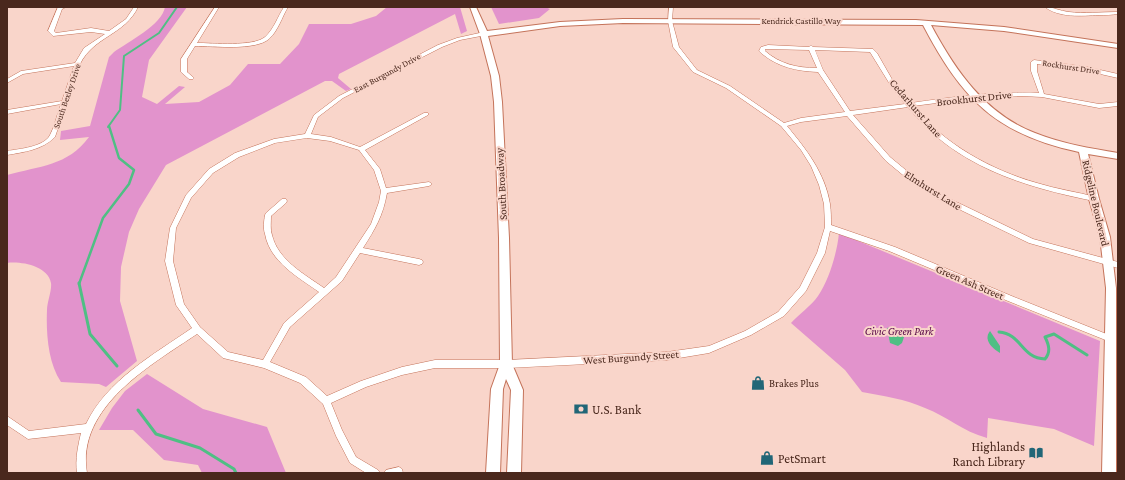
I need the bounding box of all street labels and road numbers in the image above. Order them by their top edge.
street label: Kendrick Castillo Way [761,16,841,26]
street label: East Burgundy Drive [352,51,422,95]
street label: Rockhurst Drive [1042,58,1100,76]
street label: South Bexley Drive [51,62,83,130]
street label: Cedarhurst Lane [888,77,945,140]
street label: Brookhurst Drive [936,88,1012,108]
street label: South Broadway [493,147,510,220]
street label: Ridgeline Boulevard [1079,159,1112,248]
street label: Elmhurst Lane [902,168,964,212]
street label: Green Ash Street [934,262,1006,302]
street label: West Burgundy Street [583,348,680,367]

